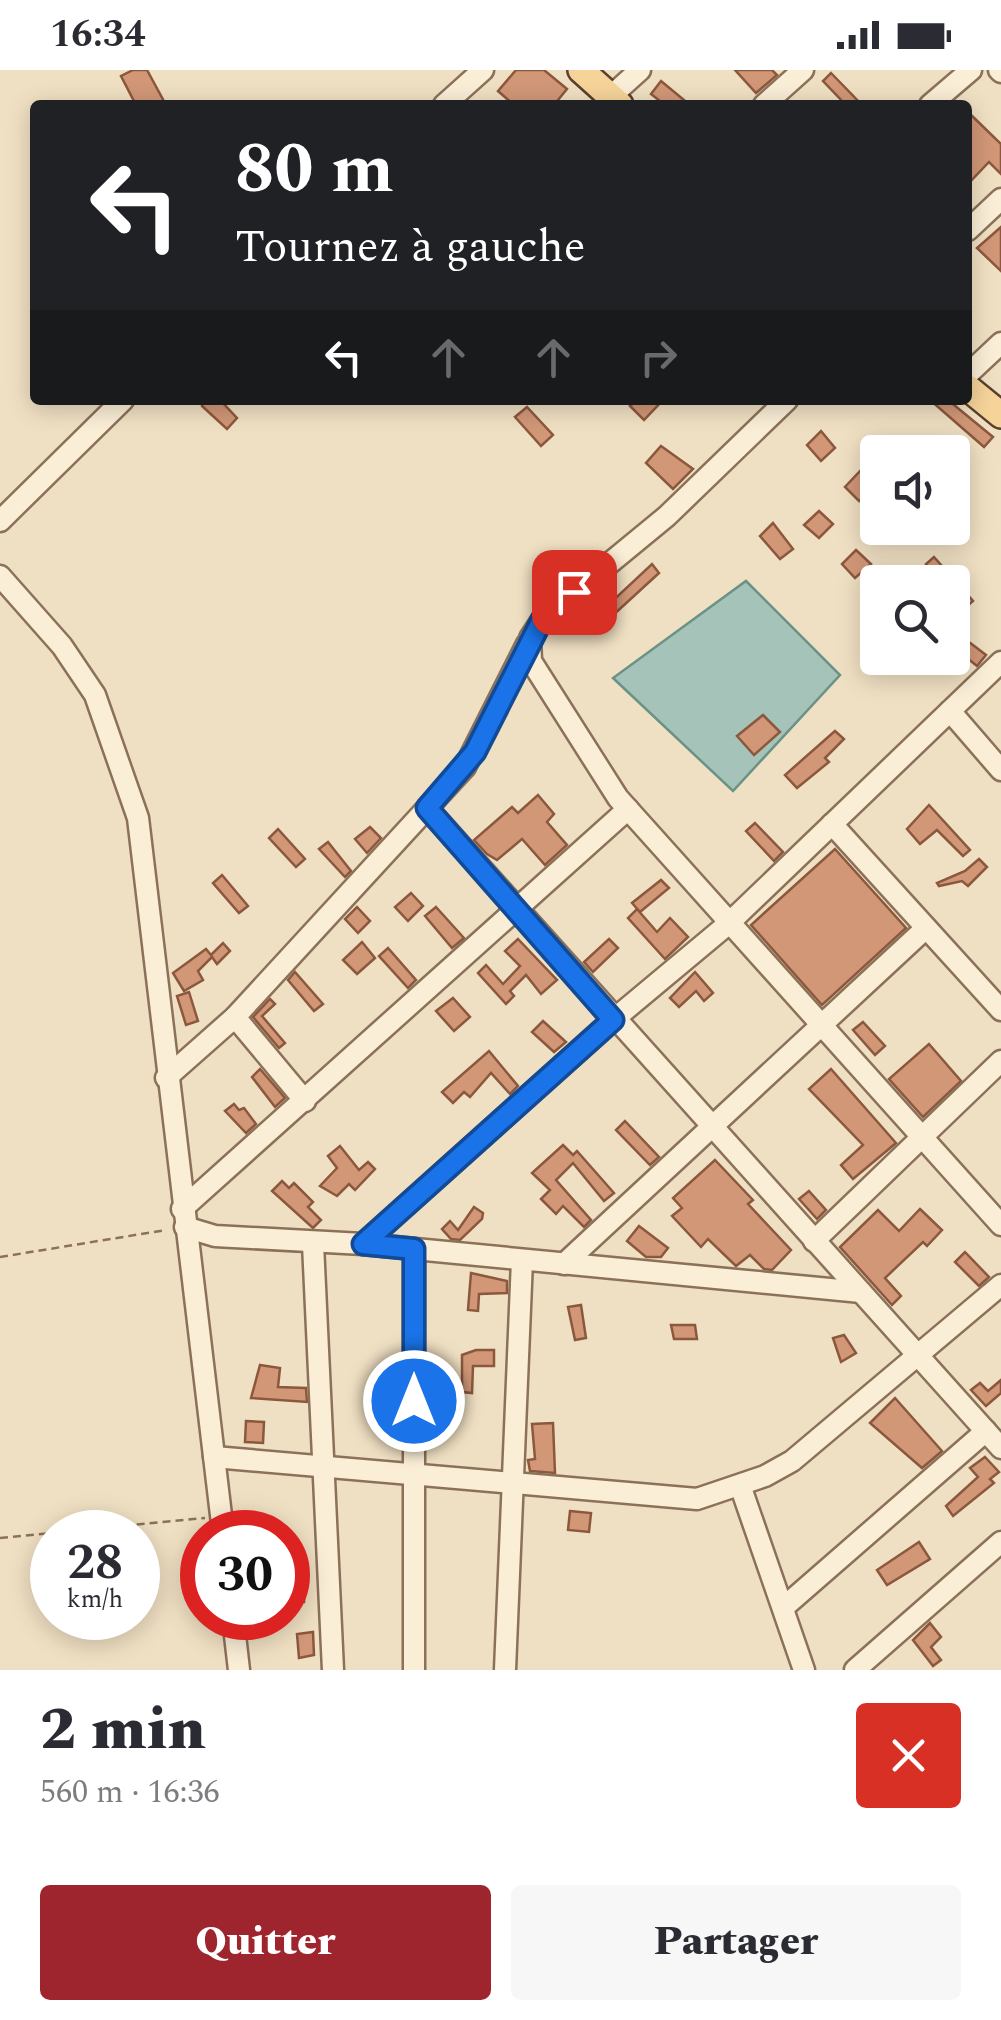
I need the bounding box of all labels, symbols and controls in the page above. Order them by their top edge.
text: 16:34 [50,6,145,64]
text: 80 m [235,117,394,223]
icon: left [70,140,200,270]
text: Tournez à gauche [235,213,586,282]
icon: left [316,330,371,385]
icon: ahead [421,330,476,385]
icon: ahead [526,330,581,385]
icon: right [631,330,686,385]
map controls [860,435,970,675]
button: sound [860,435,970,545]
pin [532,550,617,635]
icon: arrive [547,565,602,620]
button: search [860,565,970,675]
position arrow [362,1349,466,1453]
speed limit sign: 30 [180,1510,310,1640]
text: 28 [67,1525,123,1601]
text: km/h [67,1581,123,1619]
text: 2 min [40,1684,206,1776]
button: close [856,1703,961,1808]
text: 560 m · 16:36 [40,1768,220,1817]
button: Quitter [40,1885,491,2000]
button: Partager [511,1885,961,2000]

